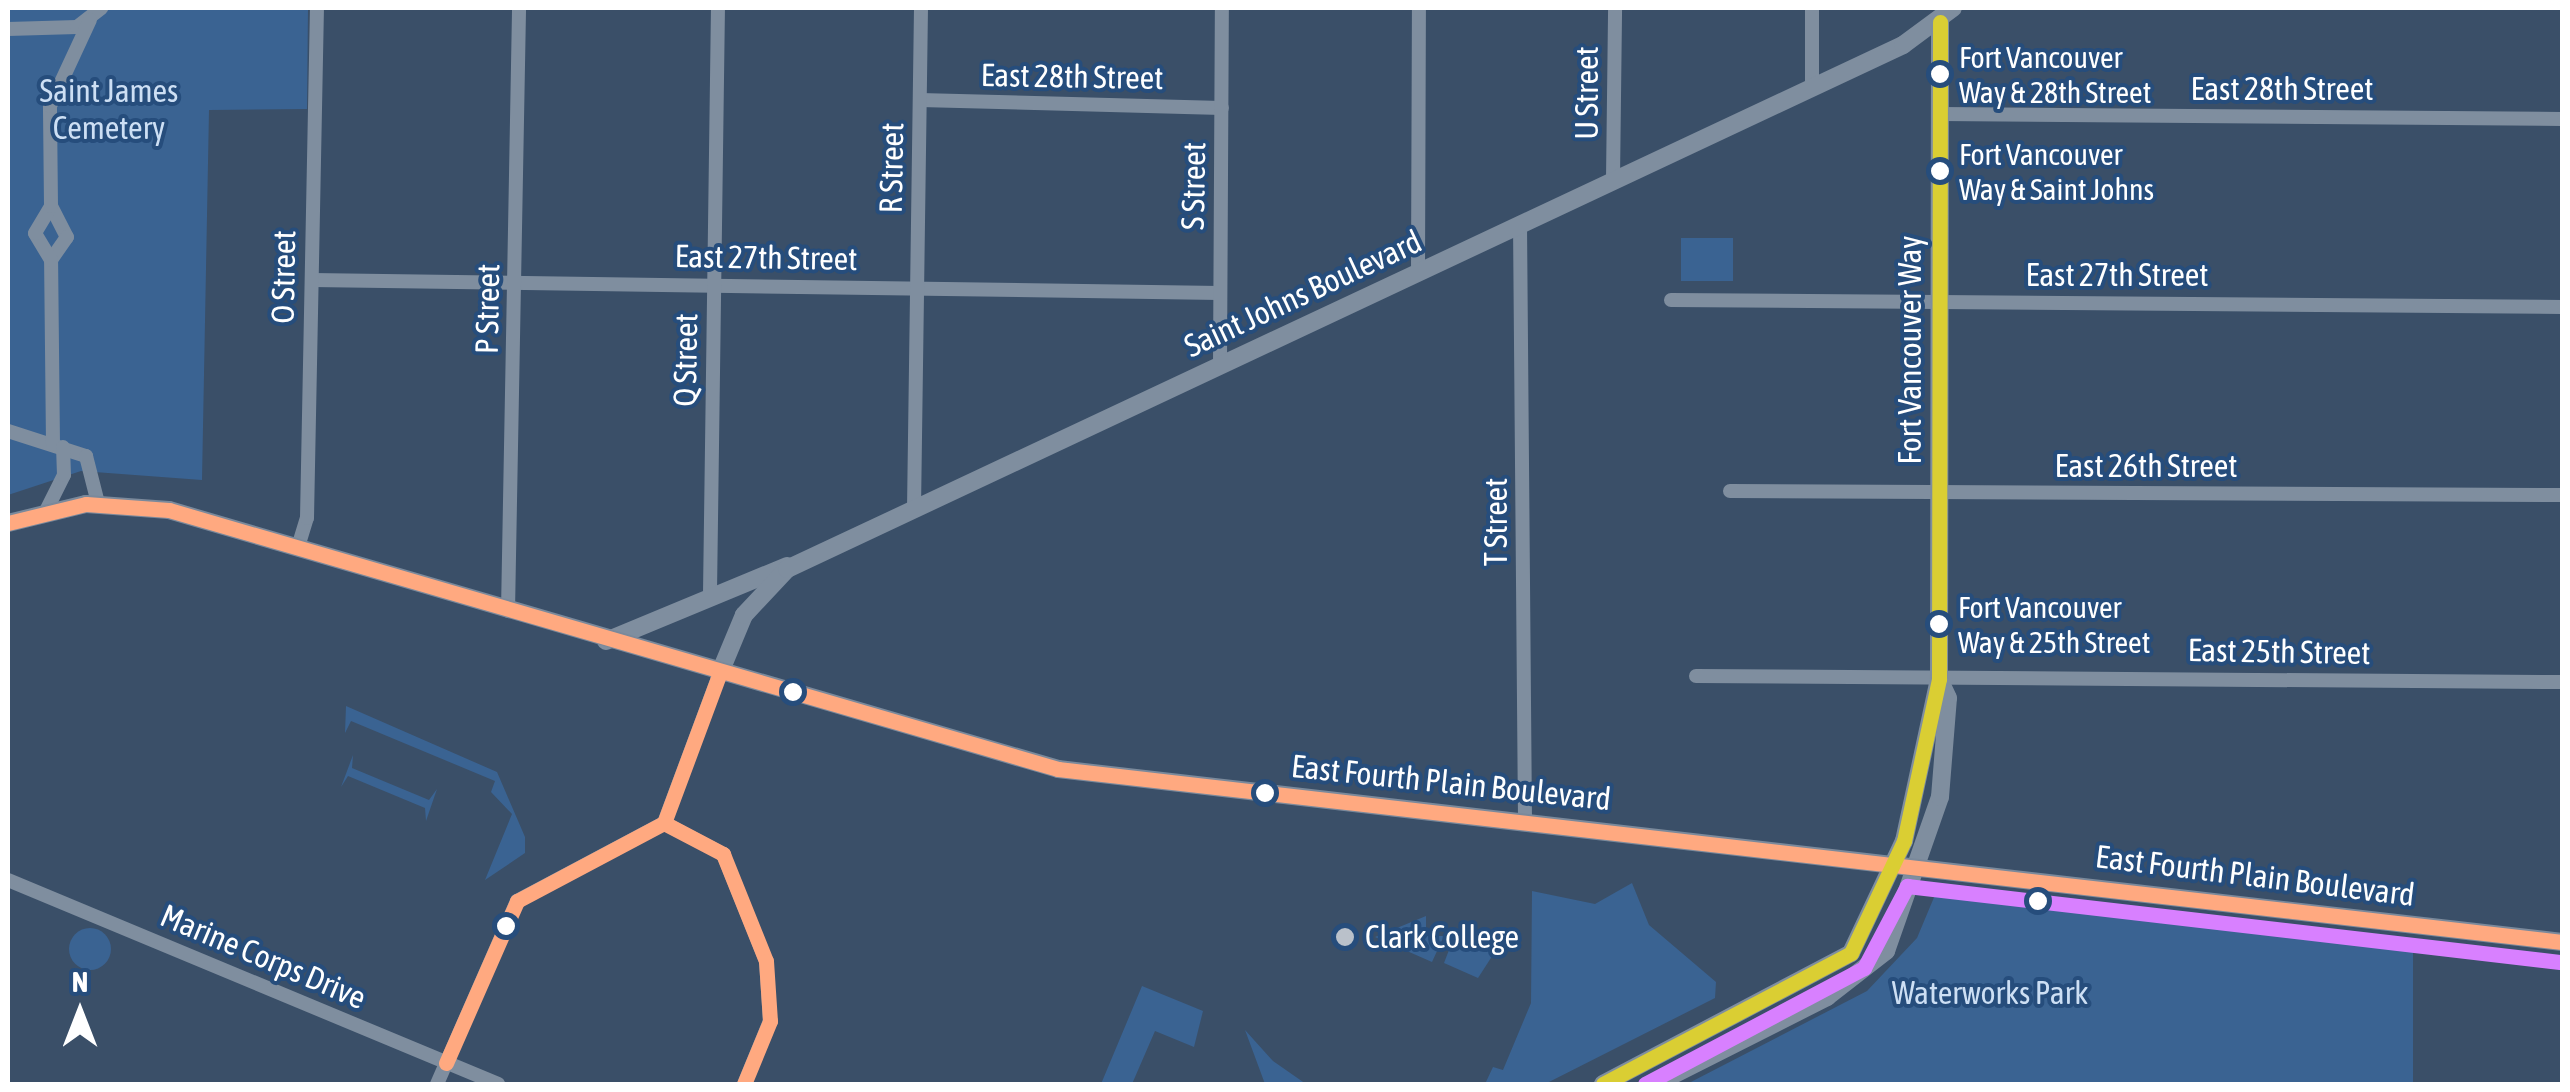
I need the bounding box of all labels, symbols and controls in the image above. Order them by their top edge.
place label: Fort Vancouver Way & 28th Street [1959,39,2151,110]
street label: U Street [1568,46,1606,140]
street label: East 28th Street [980,56,1164,98]
marker: Fort Vancouver Way & 28th Street [1930,64,1950,84]
street label: East 28th Street [2191,70,2373,108]
park label: Saint James Cemetery [40,73,178,148]
street label: R Street [872,122,912,214]
place label: Fort Vancouver Way & Saint Johns [1959,136,2154,206]
street label: S Street [1174,142,1214,230]
marker: Fort Vancouver Way & Saint Johns [1930,161,1950,181]
street label: Saint Johns Boulevard [1178,222,1428,366]
street label: O Street [264,230,304,324]
street label: Fort Vancouver Way [1891,236,1929,464]
street label: East 27th Street [674,237,858,279]
street label: East 27th Street [2026,256,2208,294]
street label: P Street [468,264,508,354]
street label: Q Street [666,313,706,407]
street label: East 26th Street [2055,447,2237,485]
street label: T Street [1477,478,1515,566]
place label: Fort Vancouver Way & 25th Street [1958,589,2150,660]
marker: Fort Vancouver Way & 25th Street [1929,614,1949,634]
street label: East 25th Street [2187,631,2371,673]
unlabelled marker [783,682,803,702]
street label: East Fourth Plain Boulevard [1289,747,1613,819]
unlabelled marker [1255,783,1275,803]
street label: East Fourth Plain Boulevard [2093,837,2417,915]
unlabelled marker [2028,891,2048,911]
street label: Marine Corps Drive [155,896,371,1018]
unlabelled marker [496,916,516,936]
place label: Clark College [1365,918,1519,956]
marker: Clark College [1334,926,1356,948]
north arrow [30,962,130,1062]
text: N [72,966,88,998]
park label: Waterworks Park [1892,974,2088,1012]

